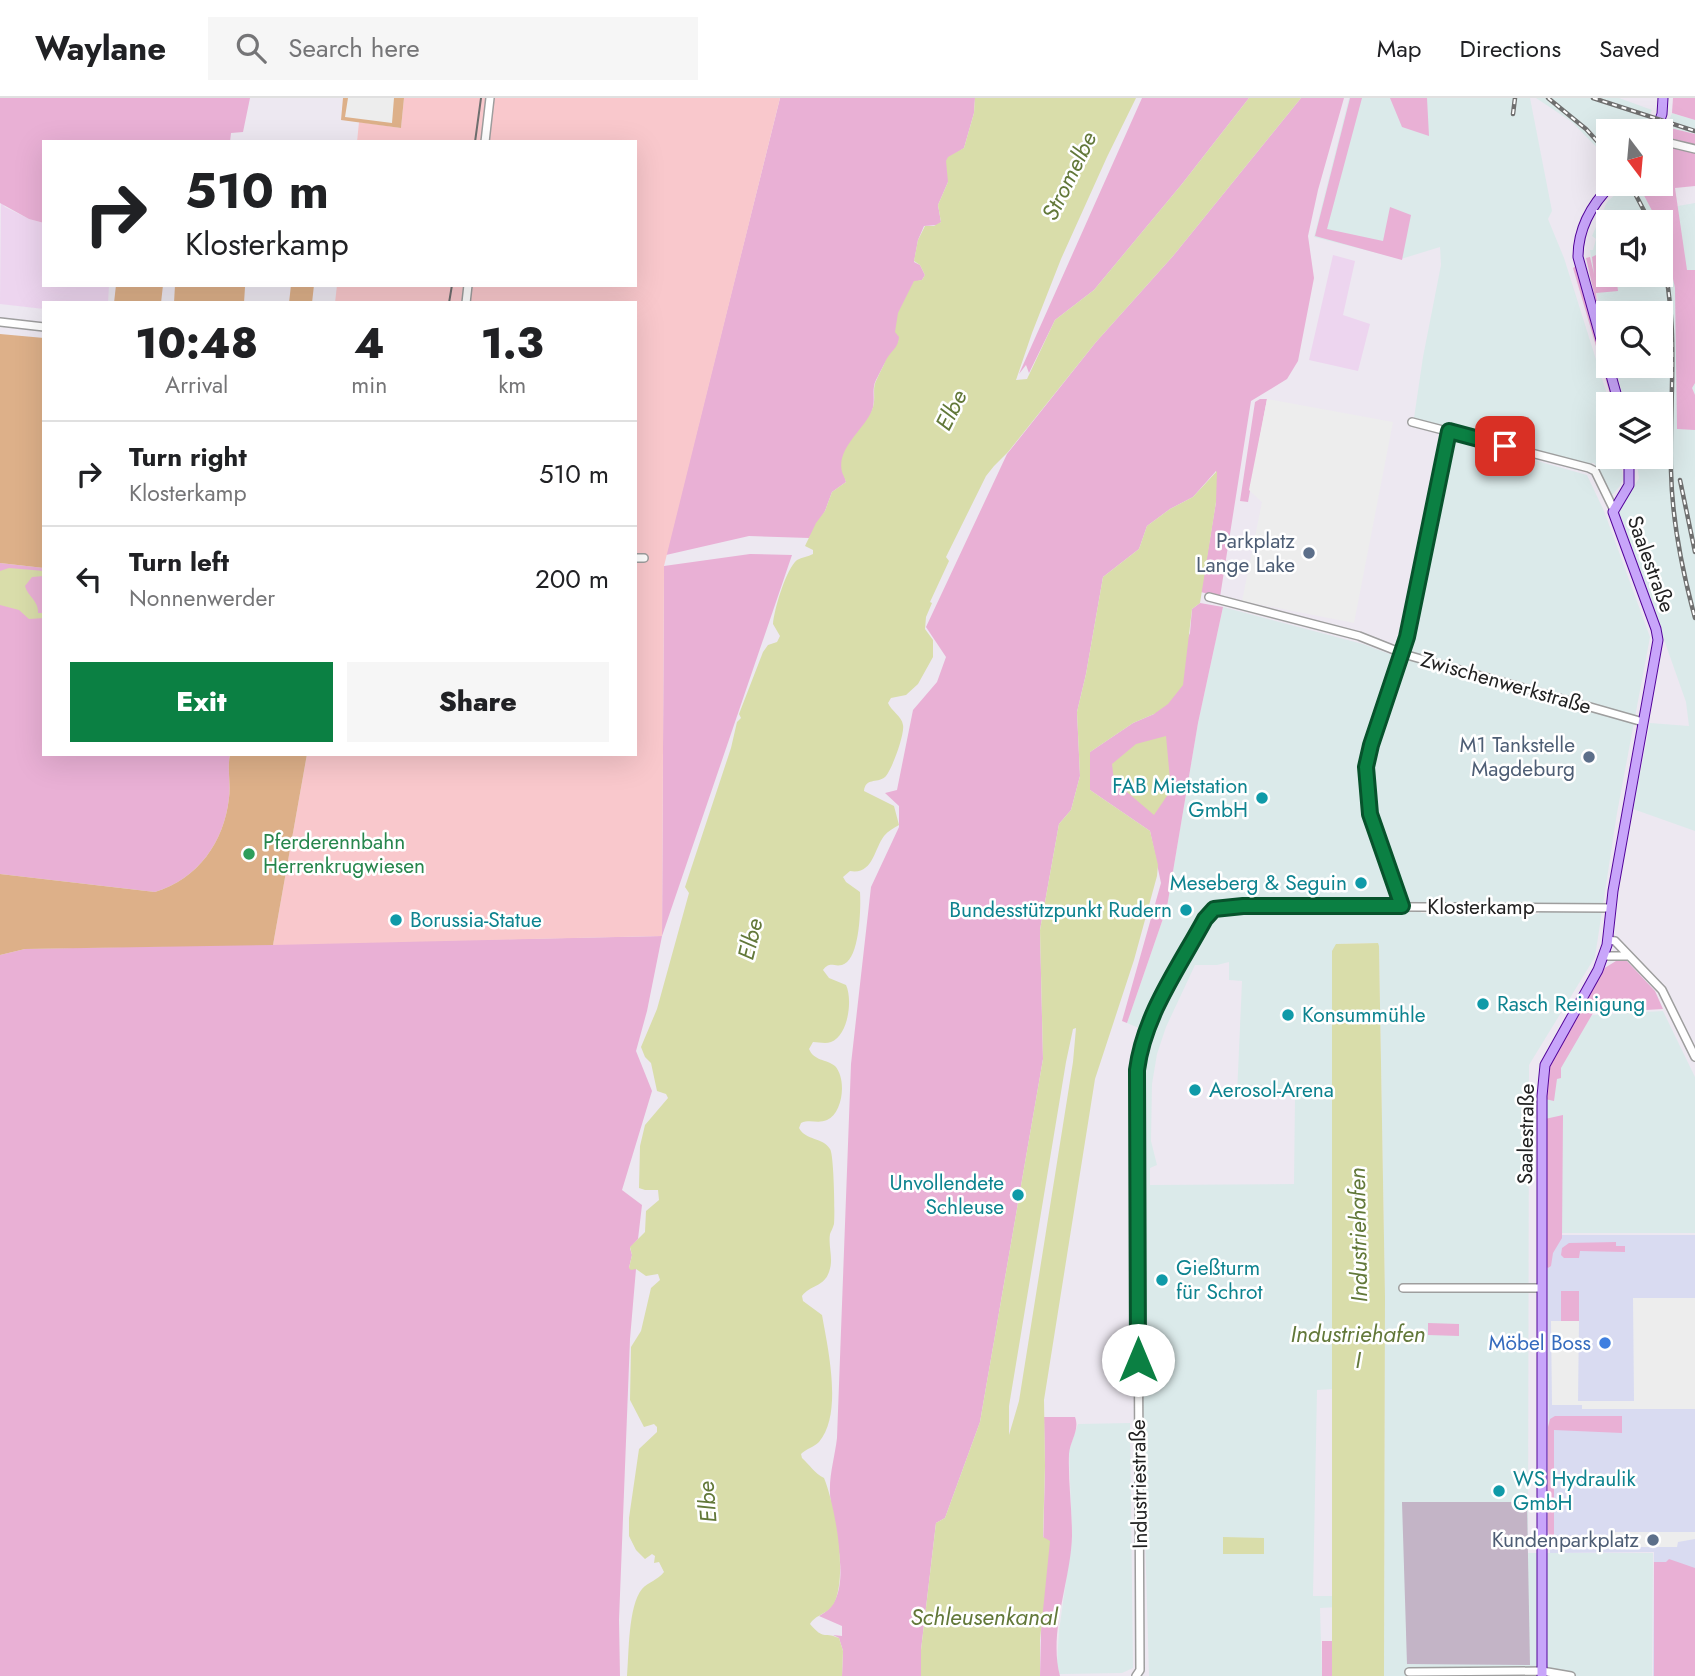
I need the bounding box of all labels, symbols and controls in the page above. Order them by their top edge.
search box [208,17,698,80]
text: Waylane [35,25,166,72]
icon: search [232,29,270,67]
text: Search here [288,29,420,67]
text: Map [1377,31,1422,66]
text: Directions [1460,31,1561,66]
text: Saved [1599,31,1660,66]
north arrow [1596,119,1673,196]
map controls [1596,119,1673,469]
water label: Stromelbe [1033,125,1105,226]
text: 510 m [185,156,329,226]
icon: right [70,168,161,259]
button: sound [1596,210,1673,287]
text: Klosterkamp [185,221,349,267]
button: search [1596,301,1673,378]
text: 10:48 [135,313,258,374]
text: 4 [354,313,385,374]
text: 1.3 [481,313,544,374]
text: Arrival [165,368,228,402]
text: min [351,368,387,402]
text: km [498,368,526,402]
water label: Elbe [926,383,976,436]
button: layers [1596,392,1673,469]
pin [1475,416,1535,476]
icon: arrive [1486,427,1524,465]
text: Turn right [129,438,247,476]
icon: right [70,455,108,493]
text: 510 m [539,455,609,493]
text: Klosterkamp [129,476,247,510]
street label: Saalestraße [1620,511,1682,617]
place label: Parkplatz Lange Lake [1196,526,1295,580]
text: Turn left [129,543,229,581]
marker: Parkplatz Lange Lake [1301,545,1317,561]
icon: left [70,560,108,598]
text: 200 m [535,560,609,598]
text: Nonnenwerder [129,581,275,615]
street label: Zwischenwerkstraße [1417,644,1595,722]
button: Exit [70,662,333,742]
button: Share [347,662,609,742]
place label: M1 Tankstelle Magdeburg [1459,730,1575,784]
marker: M1 Tankstelle Magdeburg [1581,749,1597,765]
place label: FAB Mietstation GmbH [1112,771,1248,825]
marker: FAB Mietstation GmbH [1254,790,1270,806]
place label: Pferderennbahn Herrenkrugwiesen [263,827,425,881]
marker: Pferderennbahn Herrenkrugwiesen [241,846,257,862]
place label: Meseberg & Seguin [1170,868,1347,898]
marker: Meseberg & Seguin [1353,875,1369,891]
street label: Klosterkamp [1427,892,1535,922]
place label: Bundesstützpunkt Rudern [949,895,1172,925]
marker: Bundesstützpunkt Rudern [1178,902,1194,918]
place label: Borussia-Statue [410,905,542,935]
marker: Borussia-Statue [388,912,404,928]
water label: Elbe [728,914,772,963]
place label: Rasch Reinigung [1497,989,1645,1019]
marker: Rasch Reinigung [1475,996,1491,1012]
place label: Konsummühle [1302,1000,1426,1030]
marker: Konsummühle [1280,1007,1296,1023]
place label: Aerosol-Arena [1209,1075,1334,1105]
marker: Aerosol-Arena [1187,1082,1203,1098]
street label: Saalestraße [1510,1083,1542,1185]
water label: Industriehafen [1340,1167,1376,1303]
place label: Unvollendete Schleuse [889,1168,1004,1222]
marker: Unvollendete Schleuse [1010,1187,1026,1203]
place label: Gießturm für Schrot [1176,1253,1263,1307]
marker: Gießturm für Schrot [1154,1272,1170,1288]
water label: Industriehafen I [1291,1317,1425,1377]
position arrow [1101,1323,1175,1397]
place label: Möbel Boss [1488,1328,1591,1358]
marker: Möbel Boss [1597,1335,1613,1351]
street label: Industriestraße [1123,1419,1155,1549]
place label: WS Hydraulik GmbH [1513,1464,1636,1518]
water label: Elbe [689,1480,725,1524]
marker: WS Hydraulik GmbH [1491,1483,1507,1499]
place label: Kundenparkplatz [1492,1525,1639,1555]
marker: Kundenparkplatz [1645,1532,1661,1548]
water label: Schleusenkanal [910,1600,1058,1634]

